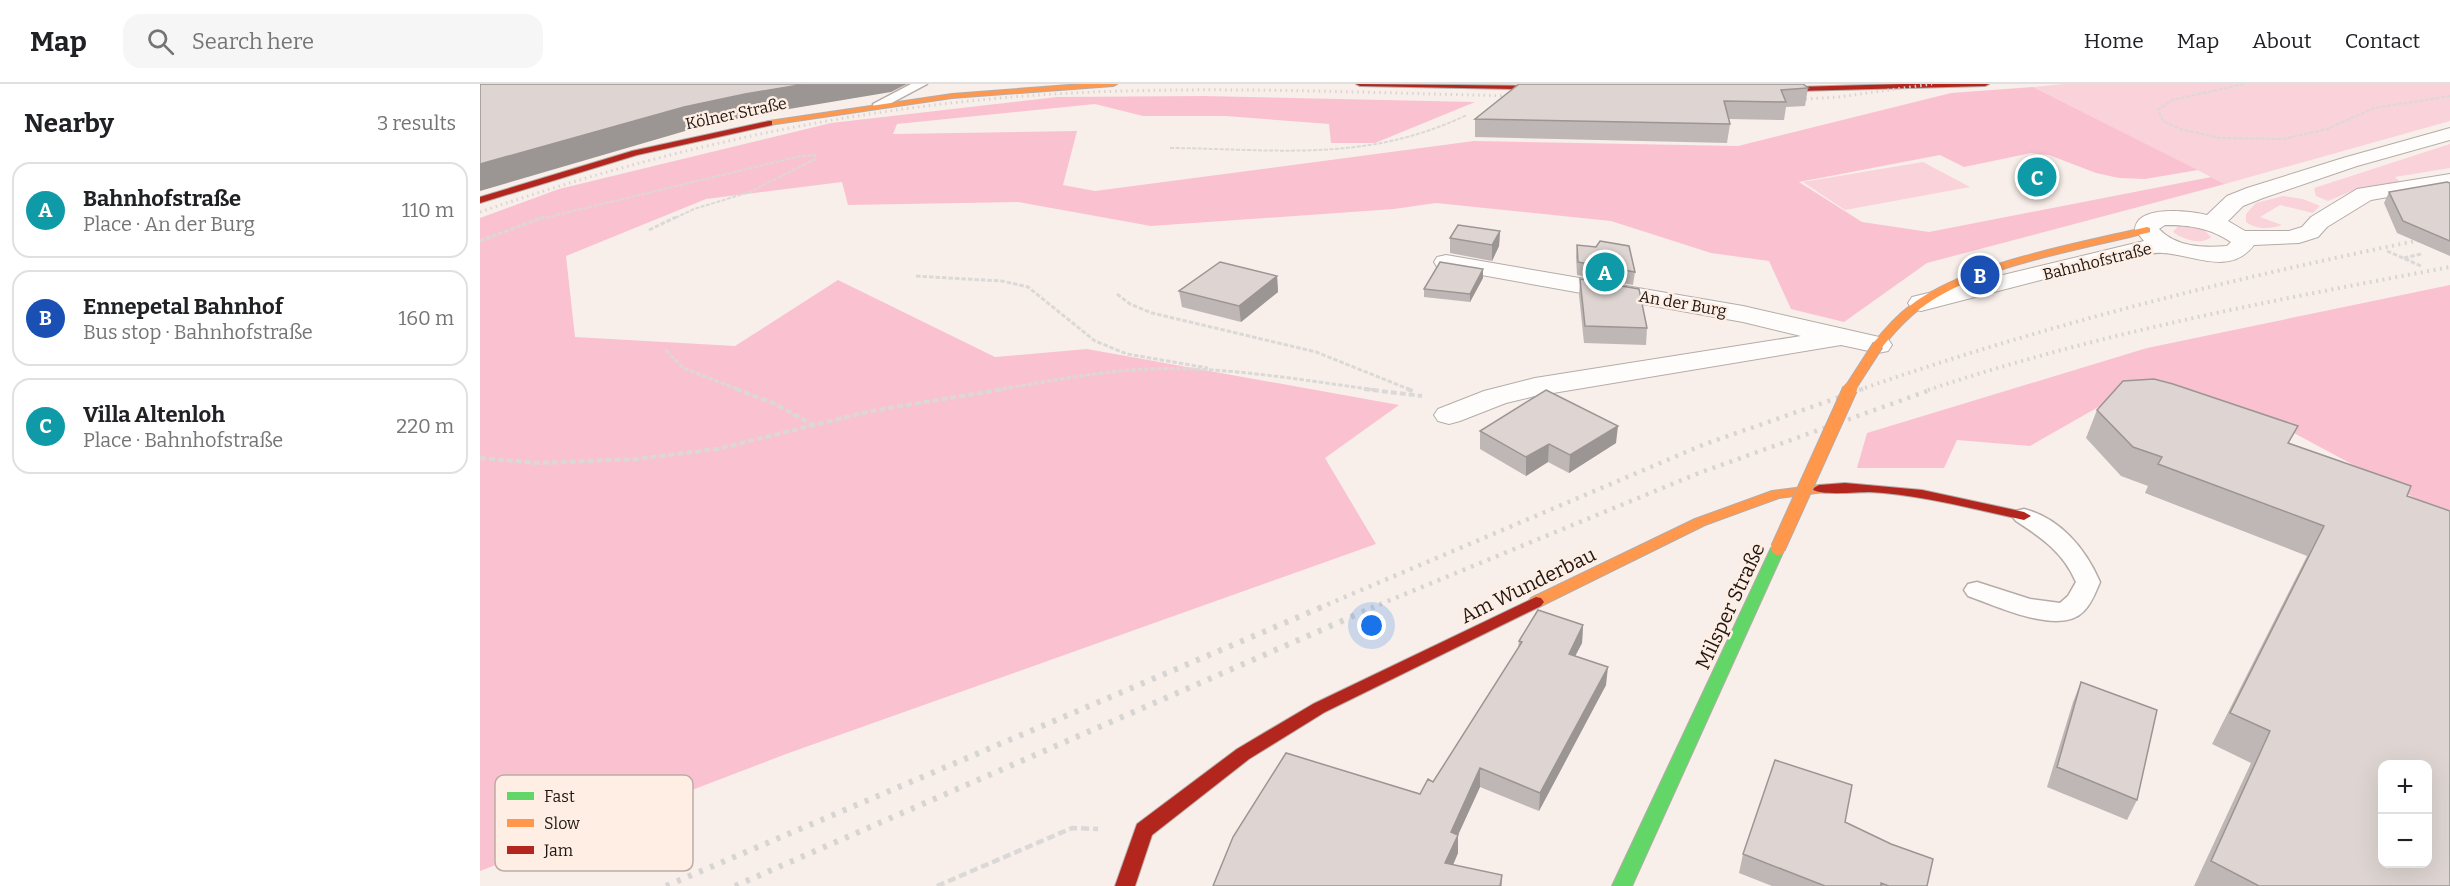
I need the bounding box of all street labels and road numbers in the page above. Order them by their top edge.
street label: Kölner Straße [684,93,789,134]
street label: Bahnhofstraße [2041,239,2153,284]
street label: An der Burg [1638,286,1728,321]
street label: Milsper Straße [1690,539,1770,673]
street label: Am Wunderbau [1456,542,1600,628]

